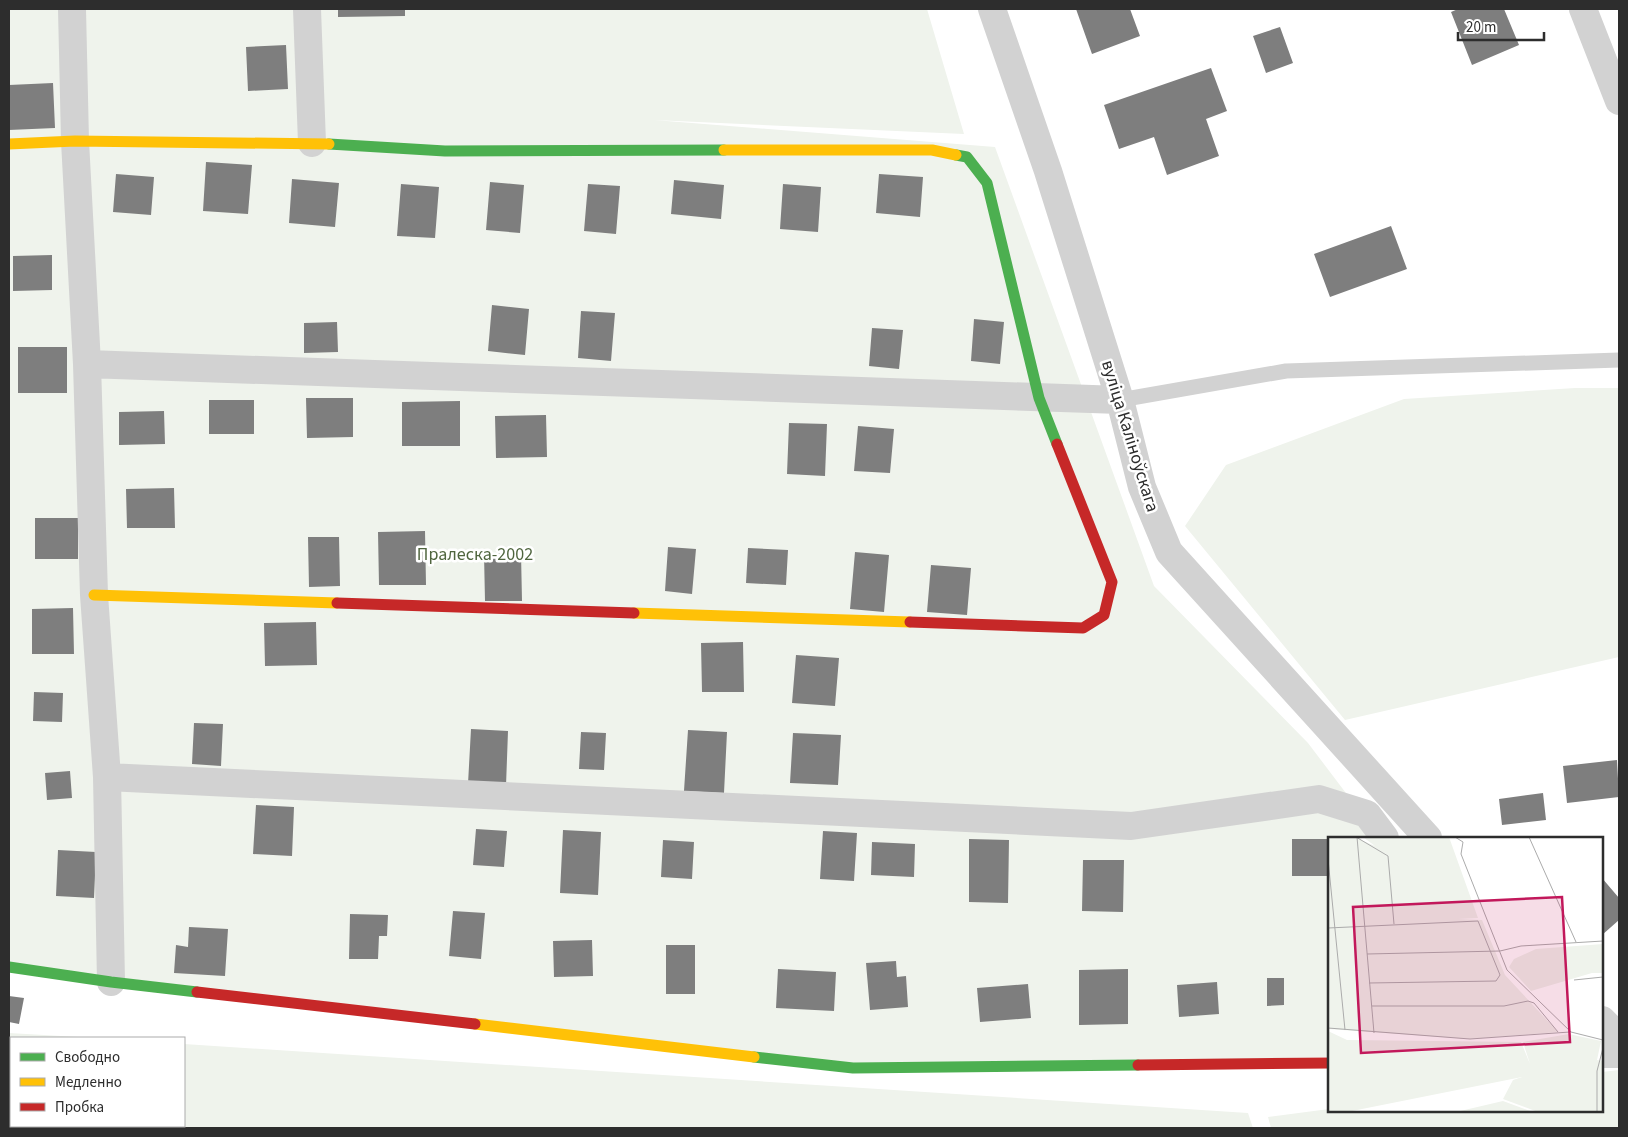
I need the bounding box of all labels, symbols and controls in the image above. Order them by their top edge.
scale bar [1458,10,1544,42]
text: 20 m [1466,17,1496,38]
street label: вуліца Каліноўскага [1095,357,1165,515]
park label: Пралеска-2002 [417,542,533,567]
inset map [1328,837,1603,1112]
legend [10,1037,185,1127]
text: Свободно [55,1047,120,1068]
text: Медленно [55,1072,122,1093]
text: Пробка [55,1097,104,1118]

